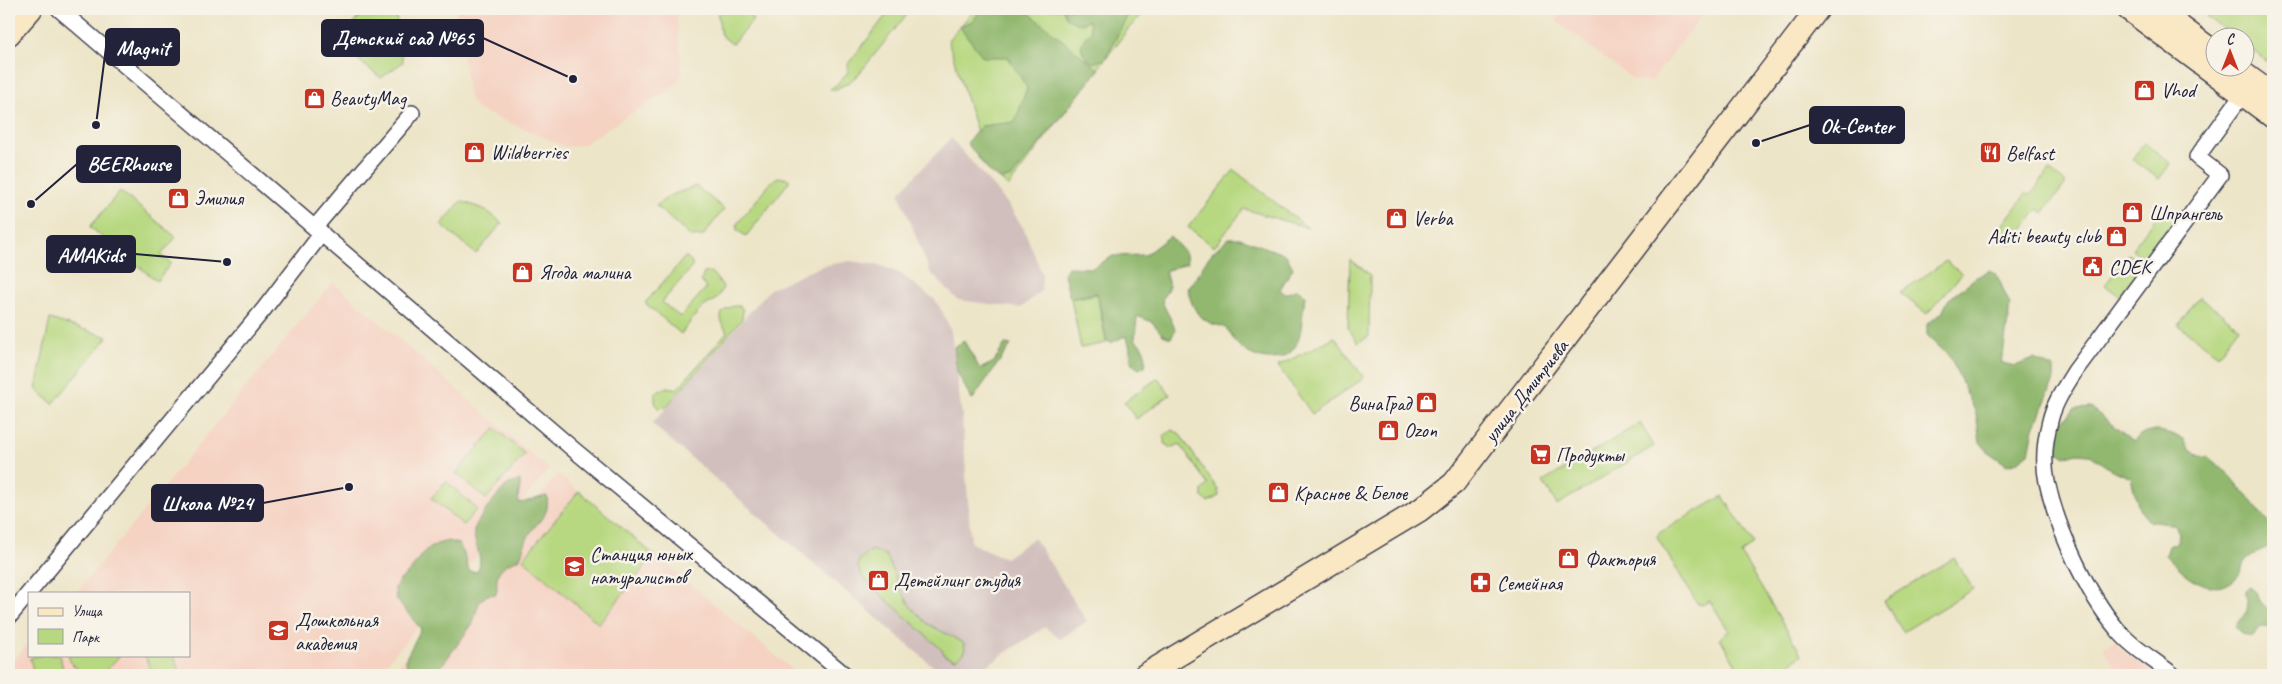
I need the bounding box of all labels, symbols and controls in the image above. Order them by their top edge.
callout: Детский сад №65 [322,20,483,56]
text: Детский сад №65 [332,25,475,51]
north arrow [2204,28,2254,78]
callout: Magnit [106,29,179,65]
text: С [2227,31,2236,48]
text: Magnit [116,35,173,61]
shop icon: Vhod [2133,78,2157,102]
place label: Vhod [2161,78,2198,103]
shop icon: BeautyMag [302,86,326,110]
place label: BeautyMag [330,86,408,111]
callout: Ok-Center [1810,107,1904,143]
text: Ok-Center [1820,113,1896,139]
shop icon: Wildberries [463,140,487,164]
place label: Wildberries [491,140,570,165]
restaurant icon: Belfast [1978,141,2002,165]
place label: Belfast [2006,141,2056,166]
callout: BEERhouse [77,146,180,182]
text: BEERhouse [87,151,173,177]
shop icon: Эмилия [166,186,190,210]
place label: Эмилия [194,186,245,211]
shop icon: Шпрангель [2121,201,2145,225]
place label: Шпрангель [2149,201,2224,226]
shop icon: Verba [1385,206,1409,230]
place label: Verba [1413,206,1455,231]
place label: Aditi beauty club [1988,224,2102,249]
shop icon: Aditi beauty club [2105,224,2129,248]
callout: AMAKids [47,236,135,272]
text: AMAKids [57,242,127,268]
public building icon: CDEK [2081,255,2105,279]
place label: CDEK [2109,255,2154,280]
shop icon: Ягода малина [511,260,535,284]
place label: Ягода малина [539,260,633,285]
street label: улица Дмитриева [1478,334,1575,448]
place label: ВинаГрад [1348,391,1413,416]
shop icon: ВинаГрад [1415,391,1439,415]
shop icon: Ozon [1376,418,1400,442]
place label: Ozon [1404,418,1438,443]
supermarket icon: Продукты [1528,443,1552,467]
place label: Продукты [1556,443,1625,468]
shop icon: Красное & Белое [1266,481,1290,505]
place label: Красное & Белое [1294,481,1409,506]
callout: Школа №24 [152,485,263,521]
text: Школа №24 [161,490,255,516]
place label: Станция юных натуралистов [590,542,694,590]
shop icon: Фактория [1557,547,1581,571]
place label: Фактория [1585,547,1656,572]
school or university icon: Станция юных натуралистов [562,554,586,578]
shop icon: Детейлинг студия [866,568,890,592]
place label: Детейлинг студия [894,568,1021,593]
pharmacy icon: Семейная [1469,571,1493,595]
place label: Семейная [1497,571,1563,596]
legend [28,592,190,656]
text: Улица [72,602,103,621]
place label: Дошкольная академия [295,608,379,656]
school or university icon: Дошкольная академия [267,619,291,643]
text: Парк [72,628,100,647]

